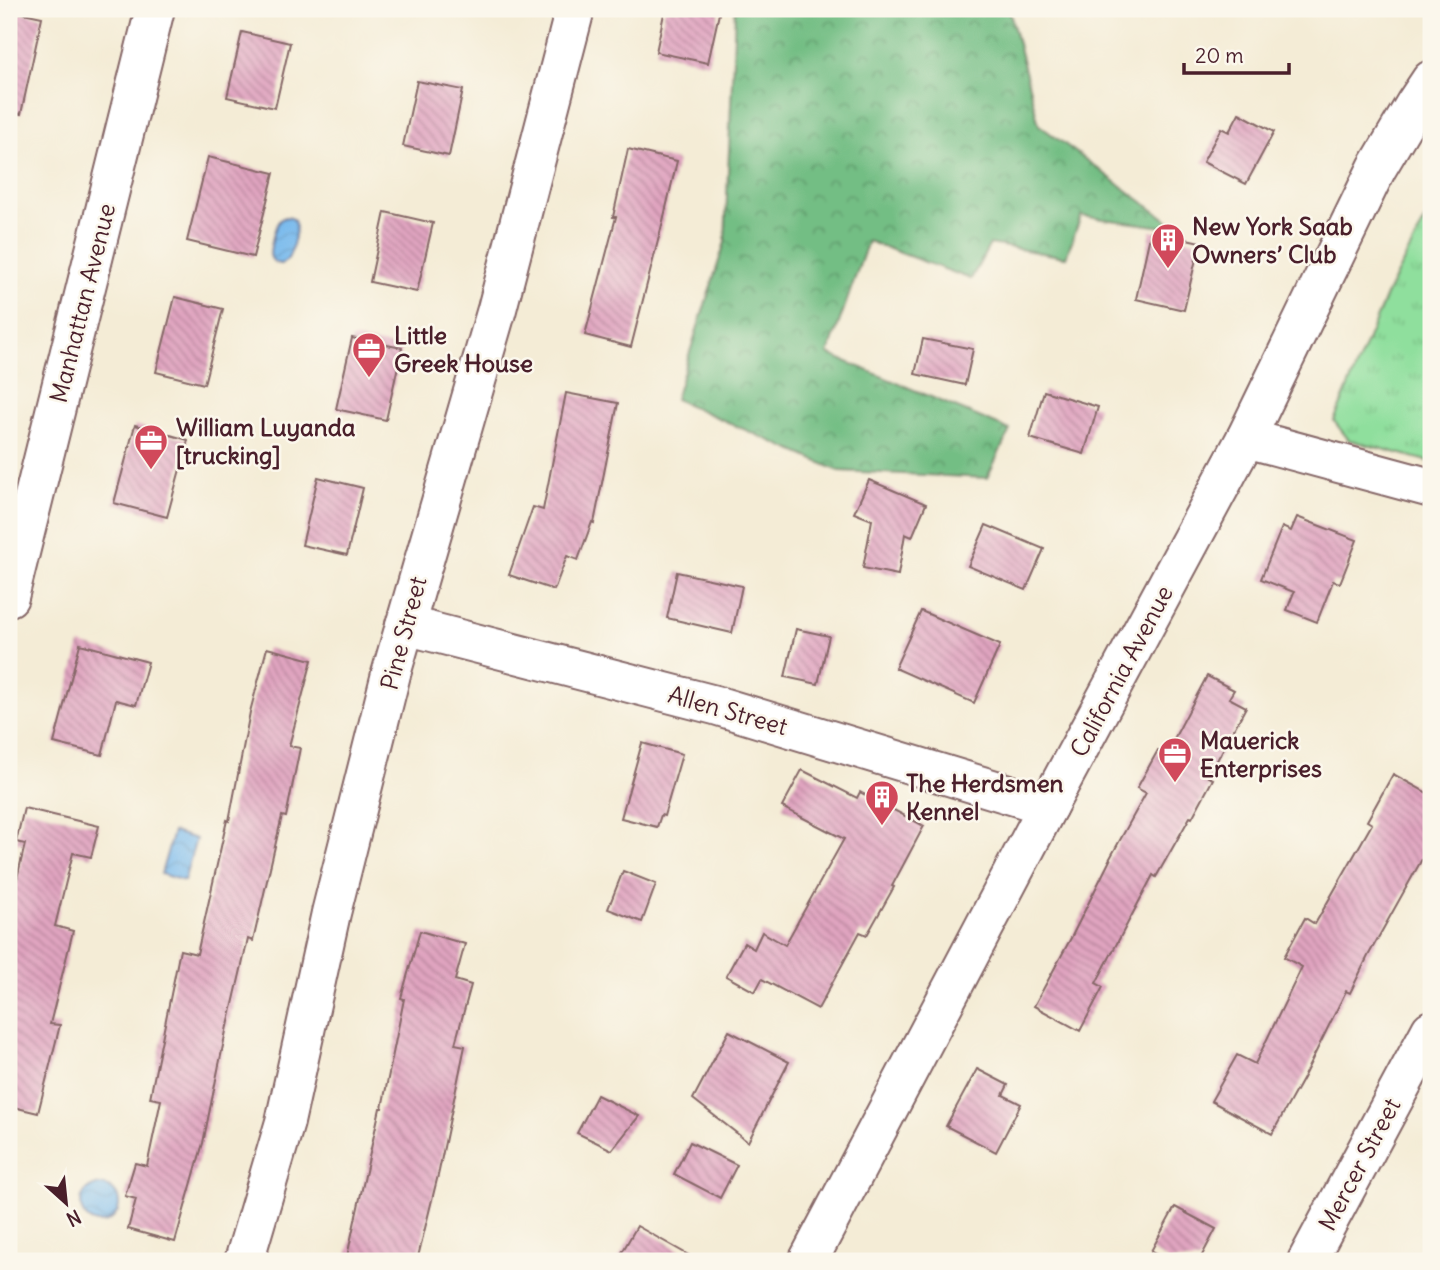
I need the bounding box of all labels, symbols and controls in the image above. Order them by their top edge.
scale bar [1184,32,1290,76]
text: 20 m [1195,42,1244,69]
street label: Manhattan Avenue [43,200,121,406]
place label: New York Saab Owners’ Club [1192,211,1353,269]
building icon: New York Saab Owners’ Club [1149,221,1187,270]
place label: Little Greek House [394,320,533,378]
office icon: Little Greek House [350,330,388,379]
place label: William Luyanda [trucking] [176,412,356,470]
office icon: William Luyanda [trucking] [132,422,170,471]
street label: Pine Street [373,573,433,693]
street label: California Avenue [1063,580,1179,762]
street label: Allen Street [665,679,791,741]
place label: Mauerick Enterprises [1200,725,1322,783]
office icon: Mauerick Enterprises [1156,735,1194,784]
place label: The Herdsmen Kennel [906,768,1064,826]
building icon: The Herdsmen Kennel [863,778,901,827]
street label: Mercer Street [1311,1092,1407,1236]
north arrow [32,1168,102,1238]
text: N [62,1204,85,1232]

